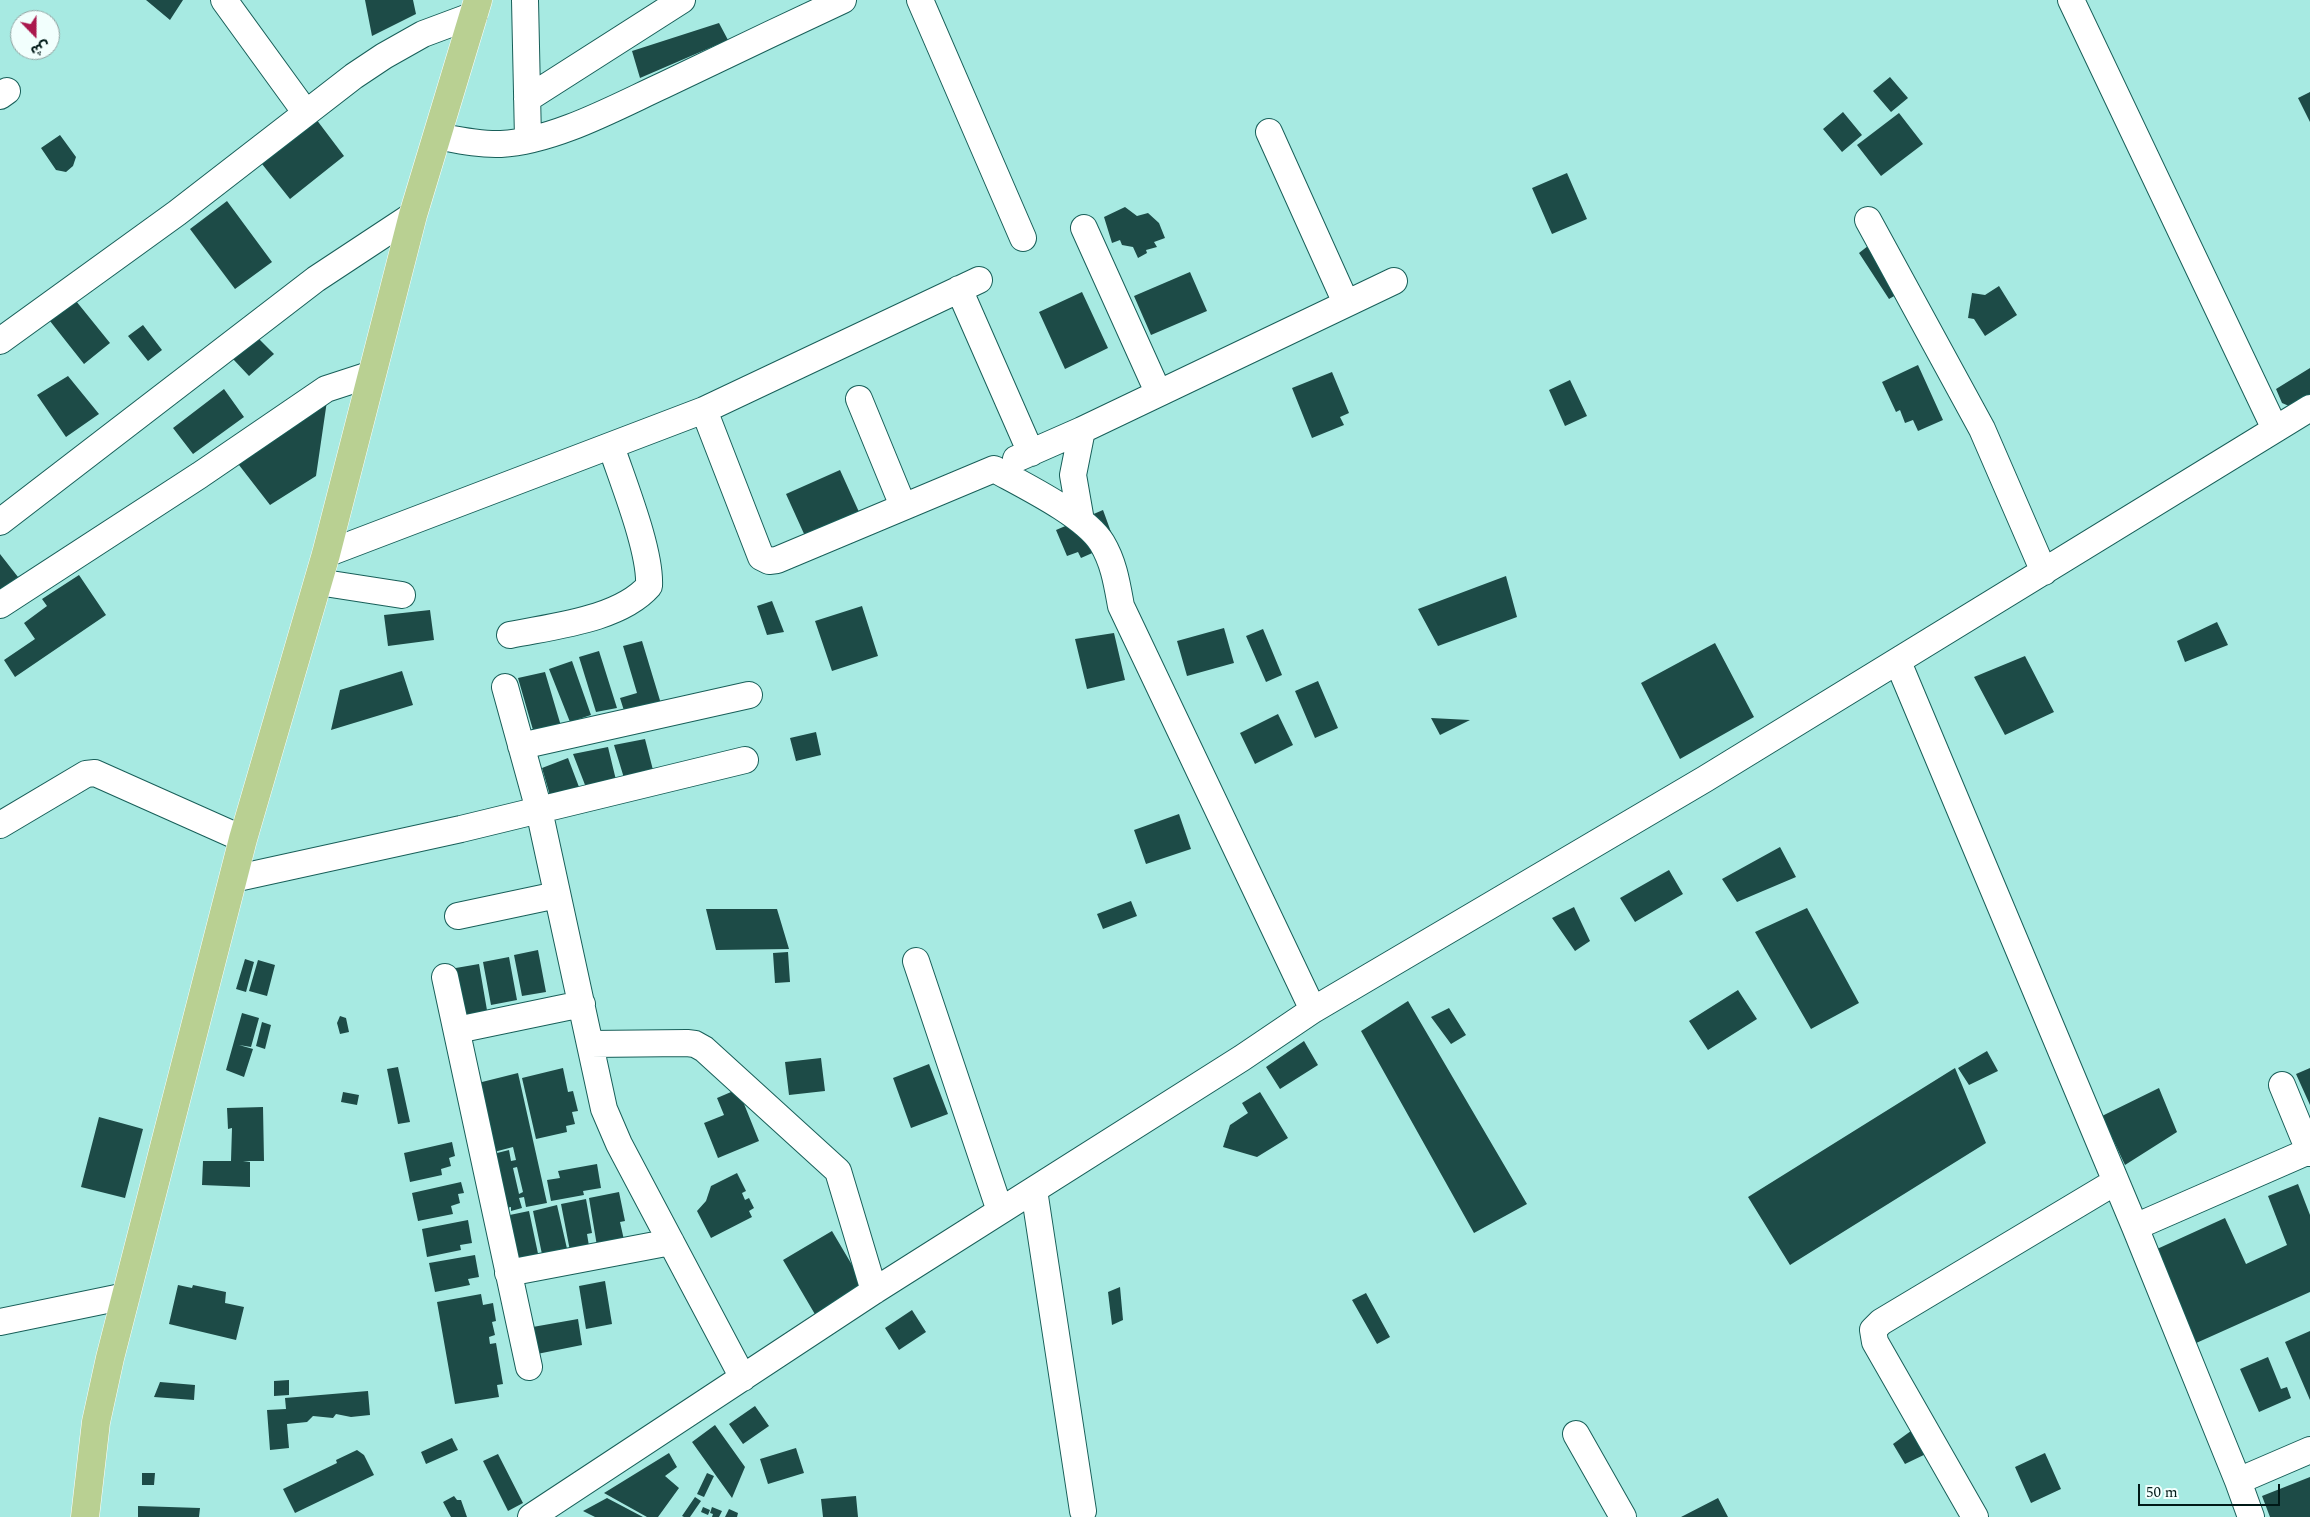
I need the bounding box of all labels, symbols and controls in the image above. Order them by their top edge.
north arrow [10,10,60,60]
text: ش [28,35,53,62]
scale bar [2140,1474,2282,1506]
text: 50 m [2146,1481,2178,1504]

